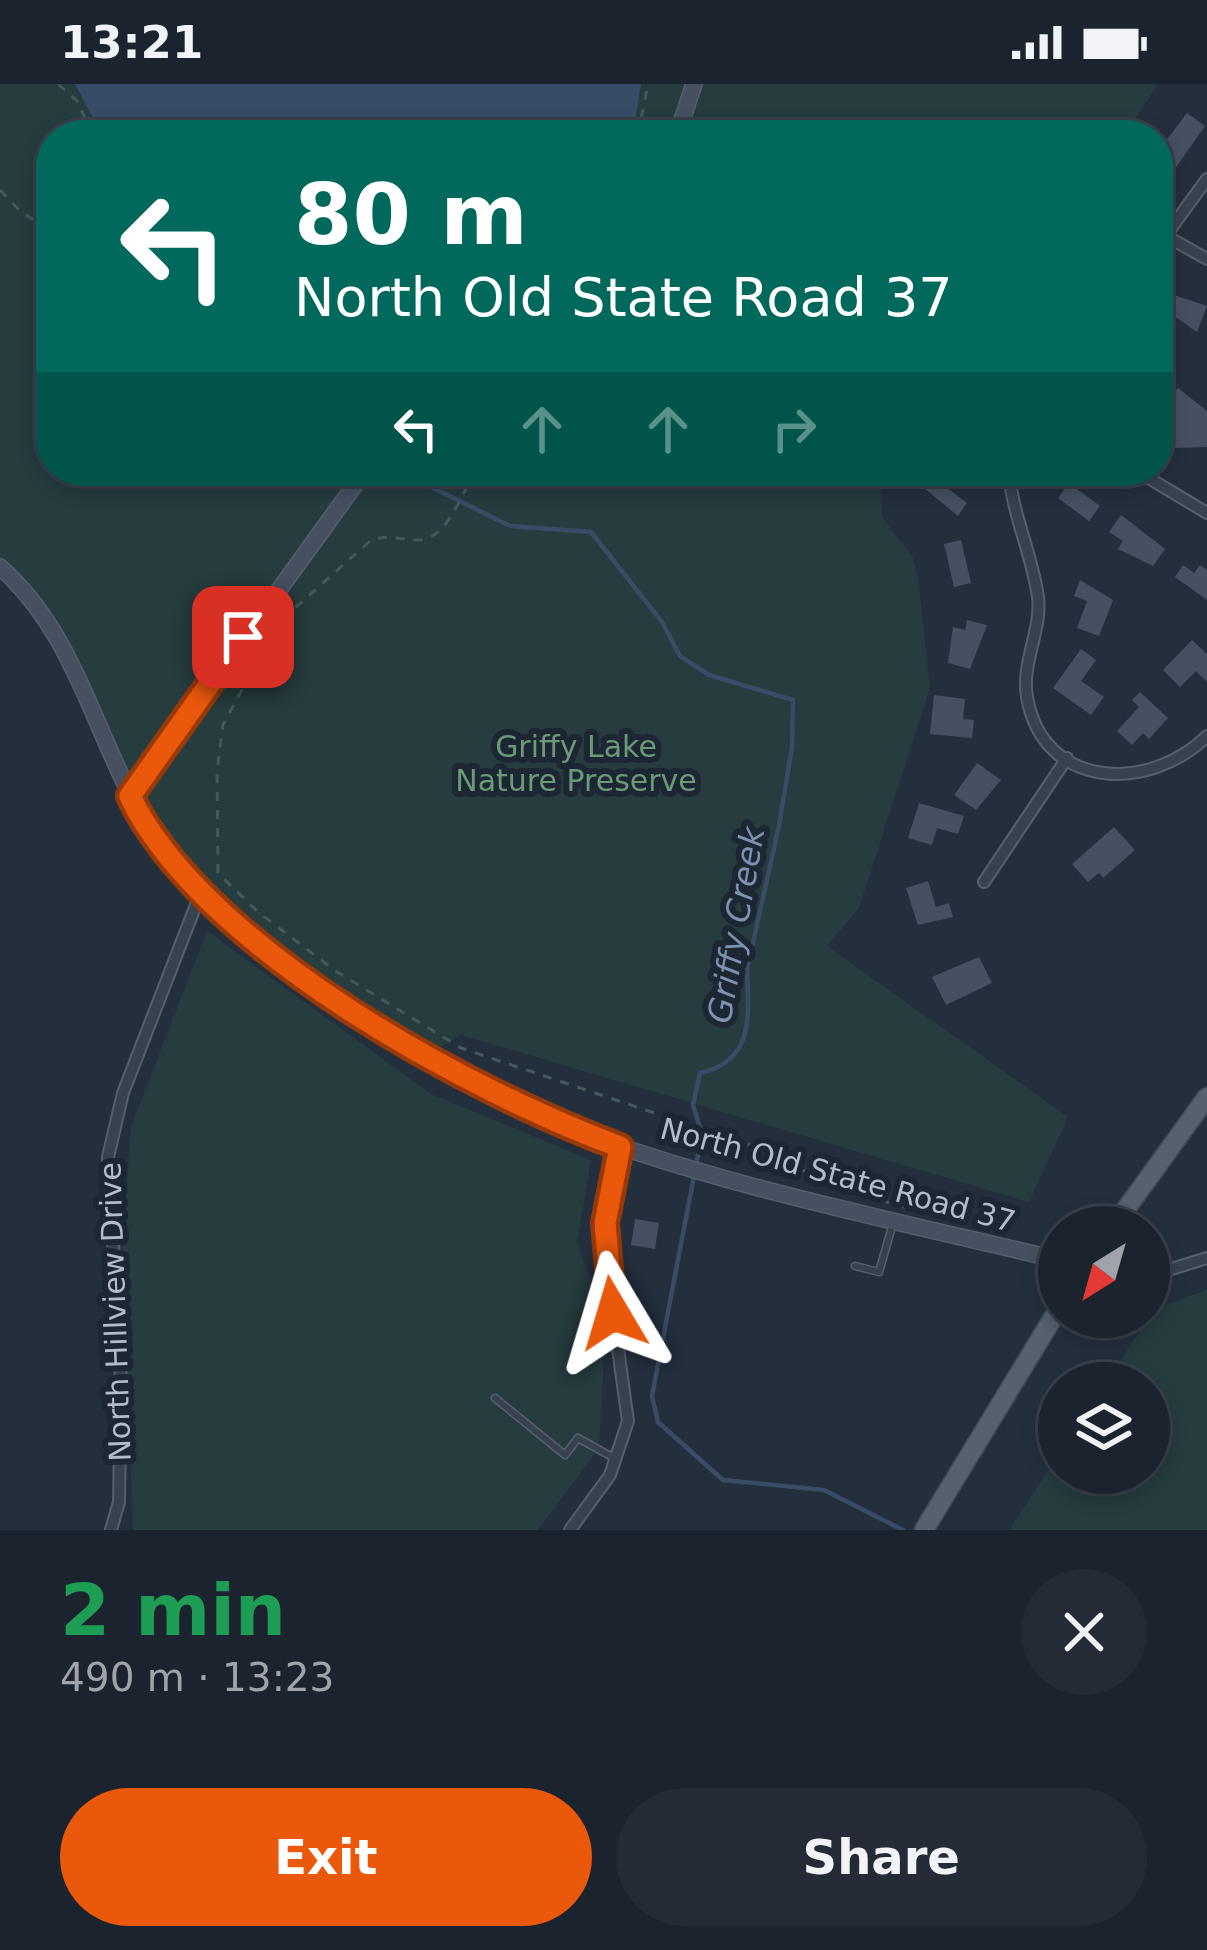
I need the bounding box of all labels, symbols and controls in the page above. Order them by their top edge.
text: 13:21 [60,16,203,69]
text: 80 m [294,166,528,264]
icon: left [96,168,252,324]
text: North Old State Road 37 [294,266,953,329]
icon: left [383,396,449,462]
icon: ahead [509,396,575,462]
icon: ahead [635,396,701,462]
icon: right [761,396,827,462]
pin [192,586,294,688]
icon: arrive [210,604,276,670]
park label: Griffy Lake Nature Preserve [455,729,697,798]
water label: Griffy Creek [700,822,773,1026]
street label: North Old State Road 37 [657,1111,1019,1239]
street label: North Hillview Drive [92,1162,138,1462]
north arrow [1038,1206,1170,1338]
map controls [1038,1206,1170,1494]
position arrow [550,1250,676,1376]
button: layers [1038,1362,1170,1494]
text: 2 min [60,1568,286,1652]
button: close [1021,1569,1147,1695]
text: 490 m · 13:23 [60,1655,334,1700]
button: Exit [60,1788,592,1926]
button: Share [616,1788,1147,1926]

